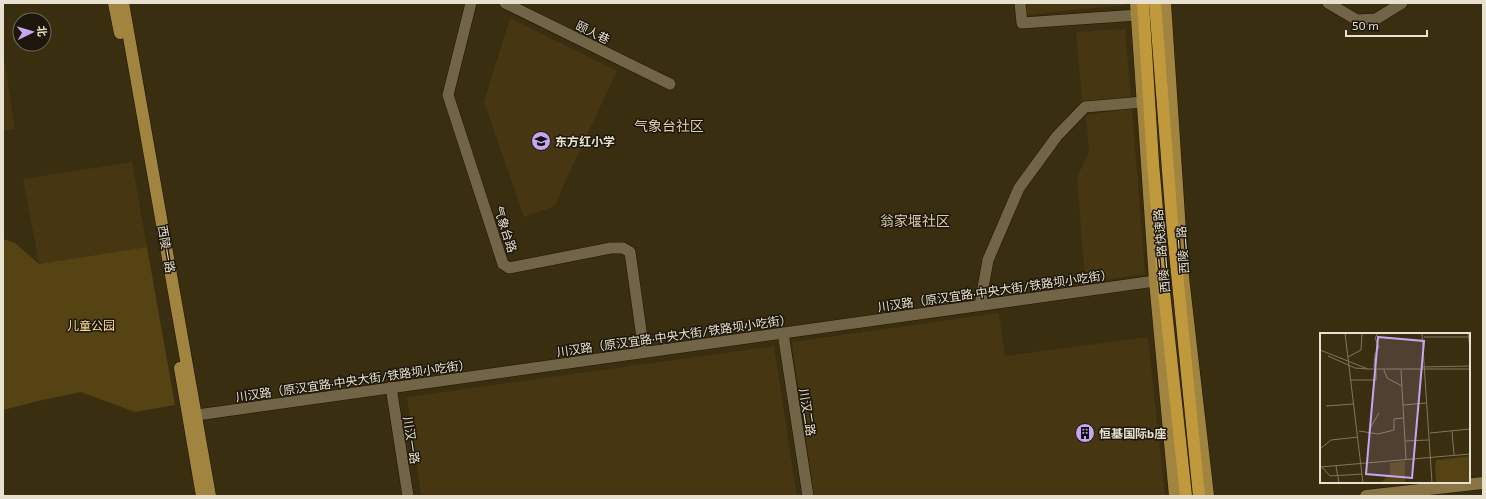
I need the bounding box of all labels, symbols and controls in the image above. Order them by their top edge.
north arrow [12,12,52,52]
scale bar [1346,12,1427,38]
street label: 颐人巷 [574,18,612,46]
text: 50 m [1352,18,1379,32]
text: 北 [36,25,49,37]
district label: 气象台社区 [634,117,704,134]
school or university icon: 东方红小学 [530,130,552,152]
place label: 东方红小学 [555,134,615,148]
street label: 气象台路 [492,204,520,254]
street label: 西陵二路快速路 [1150,209,1172,293]
district label: 翁家堰社区 [880,212,950,229]
street label: 西陵一路 [156,224,178,274]
street label: 西陵二路 [1173,226,1191,274]
street label: 川汉路（原汉宜路·中央大街/铁路坝小吃街） [877,267,1113,313]
street label: 川汉路（原汉宜路·中央大街/铁路坝小吃街） [556,312,792,358]
park label: 儿童公园 [67,318,115,332]
inset map [1320,333,1470,483]
street label: 川汉路（原汉宜路·中央大街/铁路坝小吃街） [235,357,471,403]
street label: 川汉二路 [797,387,819,437]
street label: 川汉一路 [401,415,423,465]
building icon: 恒基国际b座 [1074,422,1096,444]
place label: 恒基国际b座 [1099,426,1166,440]

